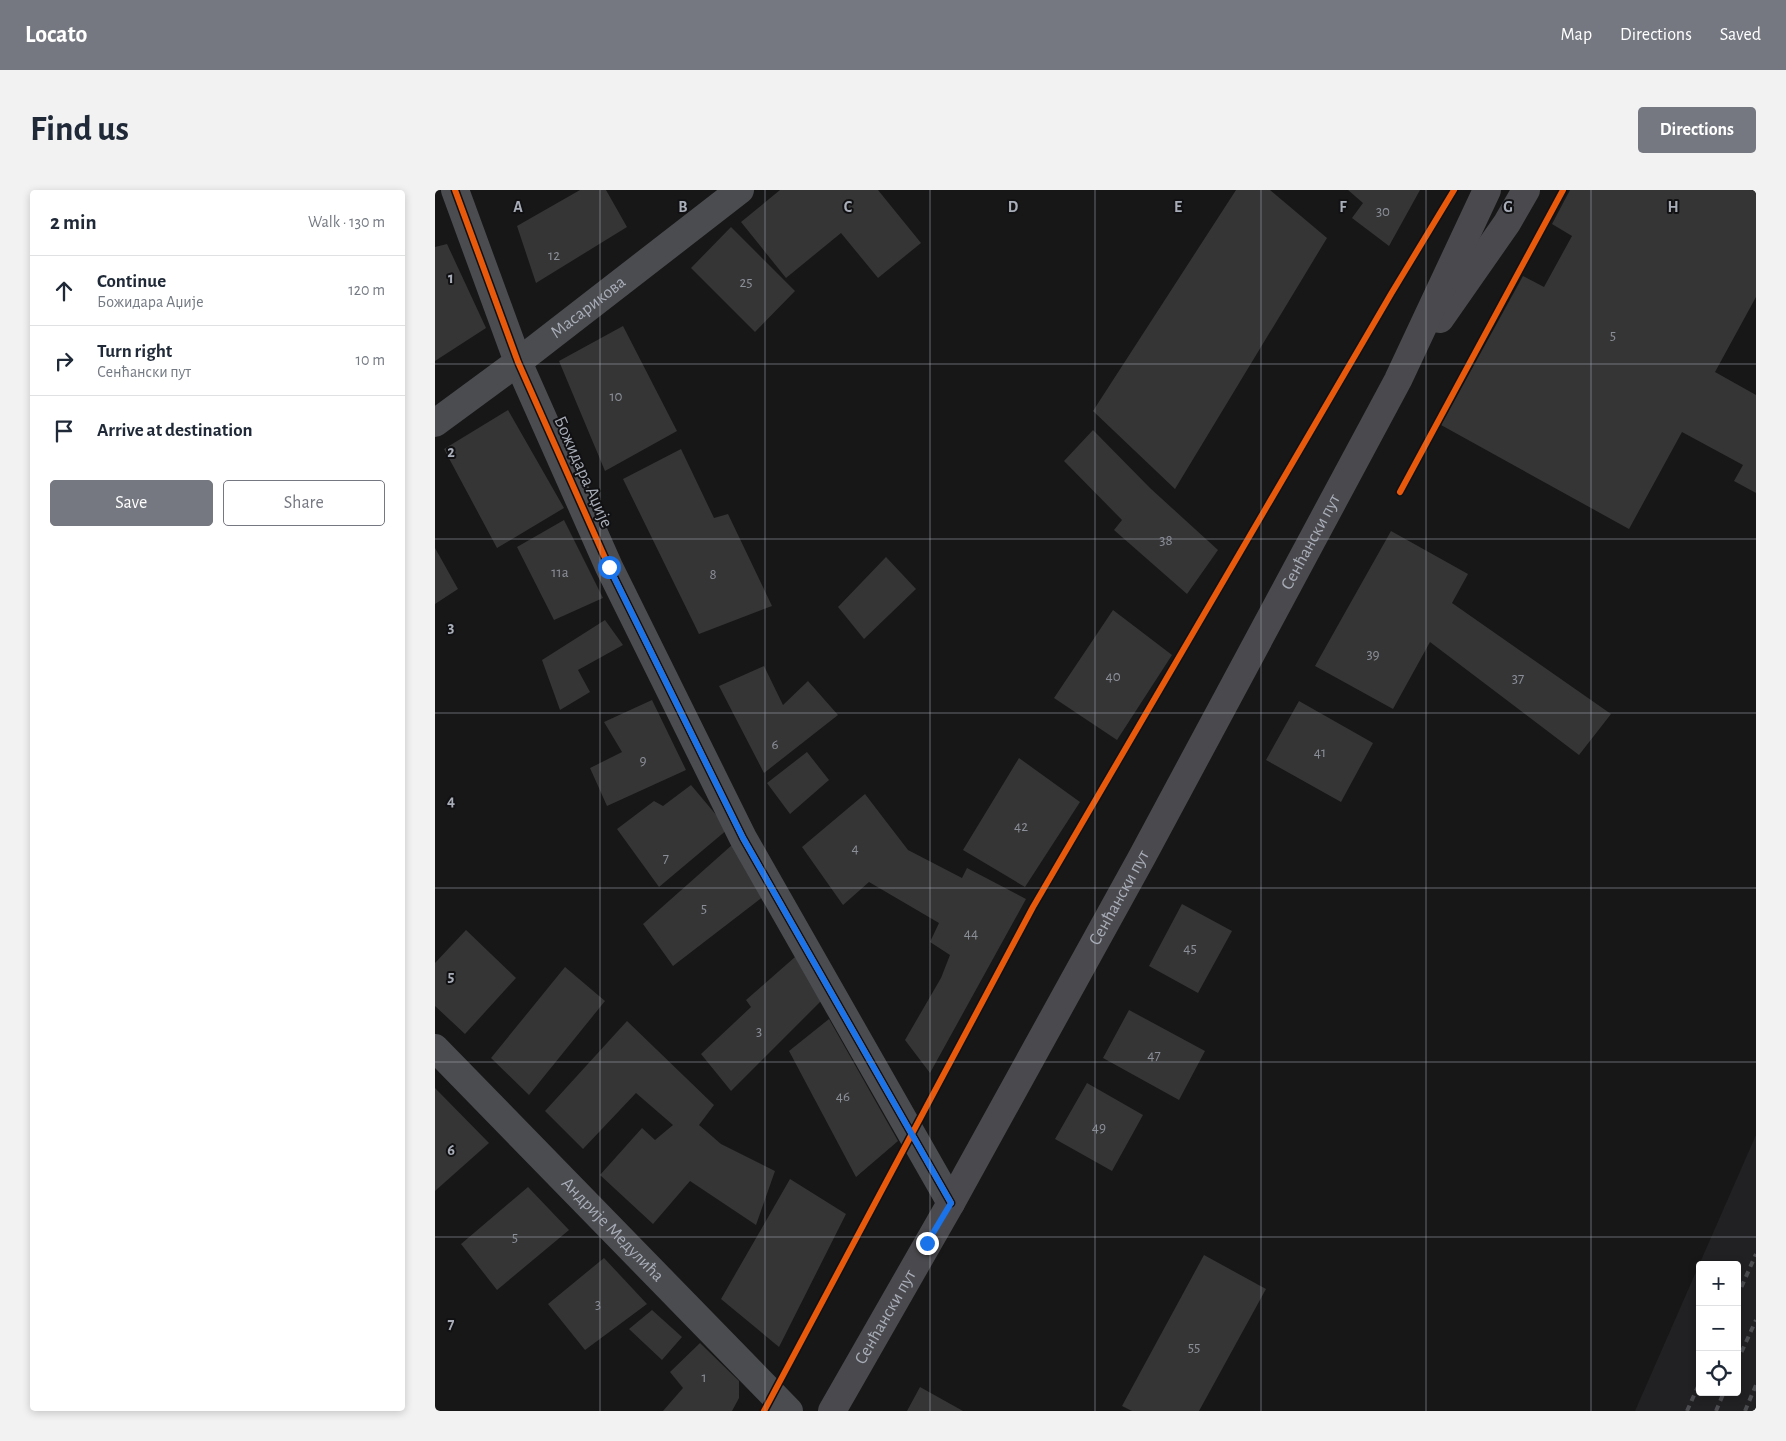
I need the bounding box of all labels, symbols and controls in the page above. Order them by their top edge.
text: Locato [25,23,87,47]
text: Map [1561,26,1592,44]
text: Directions [1620,26,1692,44]
text: Saved [1720,26,1761,44]
button: Directions [1638,107,1756,153]
text: Find us [30,112,129,147]
text: A [513,199,523,215]
text: B [678,199,688,215]
text: C [844,199,853,215]
text: D [1008,199,1019,215]
text: E [1174,199,1182,215]
text: F [1339,199,1347,215]
text: G [1503,199,1513,215]
text: H [1667,199,1679,215]
house number: 30 [1376,204,1390,219]
text: 2 min [50,212,97,233]
text: Walk · 130 m [308,214,385,230]
house number: 12 [548,248,560,263]
text: 1 [448,270,454,286]
text: Continue [97,272,166,291]
street label: Масарикова [547,273,629,342]
house number: 25 [739,275,753,290]
icon: ahead [50,277,78,305]
text: 120 m [348,282,385,298]
text: Божидара Аџије [97,294,204,310]
house number: 5 [1610,328,1616,343]
text: Turn right [97,342,172,361]
icon: right [50,347,78,375]
text: 10 m [356,352,385,368]
text: Сенћански пут [97,364,191,380]
house number: 10 [609,389,623,404]
street label: Божидара Аџије [550,414,616,530]
icon: arrive [50,417,78,445]
text: Arrive at destination [97,421,253,440]
text: 2 [447,444,455,460]
button: Save [50,480,213,526]
button: Share [223,480,385,526]
street label: Сенћански пут [1278,491,1344,593]
house number: 38 [1159,533,1173,548]
route start [598,556,621,579]
house number: 11a [551,565,569,580]
house number: 8 [709,567,717,582]
text: 3 [448,619,455,635]
house number: 39 [1366,647,1380,662]
house number: 40 [1105,669,1121,684]
house number: 37 [1512,671,1524,686]
house number: 6 [771,737,779,752]
house number: 41 [1314,745,1326,760]
house number: 9 [639,753,647,768]
text: 4 [447,793,455,809]
house number: 42 [1014,819,1028,834]
house number: 4 [851,841,859,856]
street label: Сенћански пут [1086,847,1153,949]
house number: 7 [663,851,669,866]
house number: 5 [701,901,707,916]
house number: 44 [964,926,978,941]
house number: 45 [1183,941,1197,956]
text: 5 [448,968,455,984]
house number: 3 [756,1024,762,1039]
house number: 47 [1147,1048,1161,1063]
house number: 46 [836,1089,850,1104]
house number: 49 [1092,1120,1106,1135]
text: 6 [447,1142,455,1158]
street label: Андрије Медулића [558,1174,667,1286]
house number: 5 [512,1230,518,1245]
route end [916,1232,939,1255]
map controls [1696,1261,1741,1396]
button: + [1696,1261,1741,1306]
street label: Сенћански пут [852,1266,920,1368]
house number: 3 [595,1297,601,1312]
button: − [1696,1306,1741,1351]
text: 7 [448,1316,455,1332]
house number: 55 [1188,1340,1200,1355]
button: locate [1696,1351,1741,1396]
house number: 1 [701,1370,707,1385]

